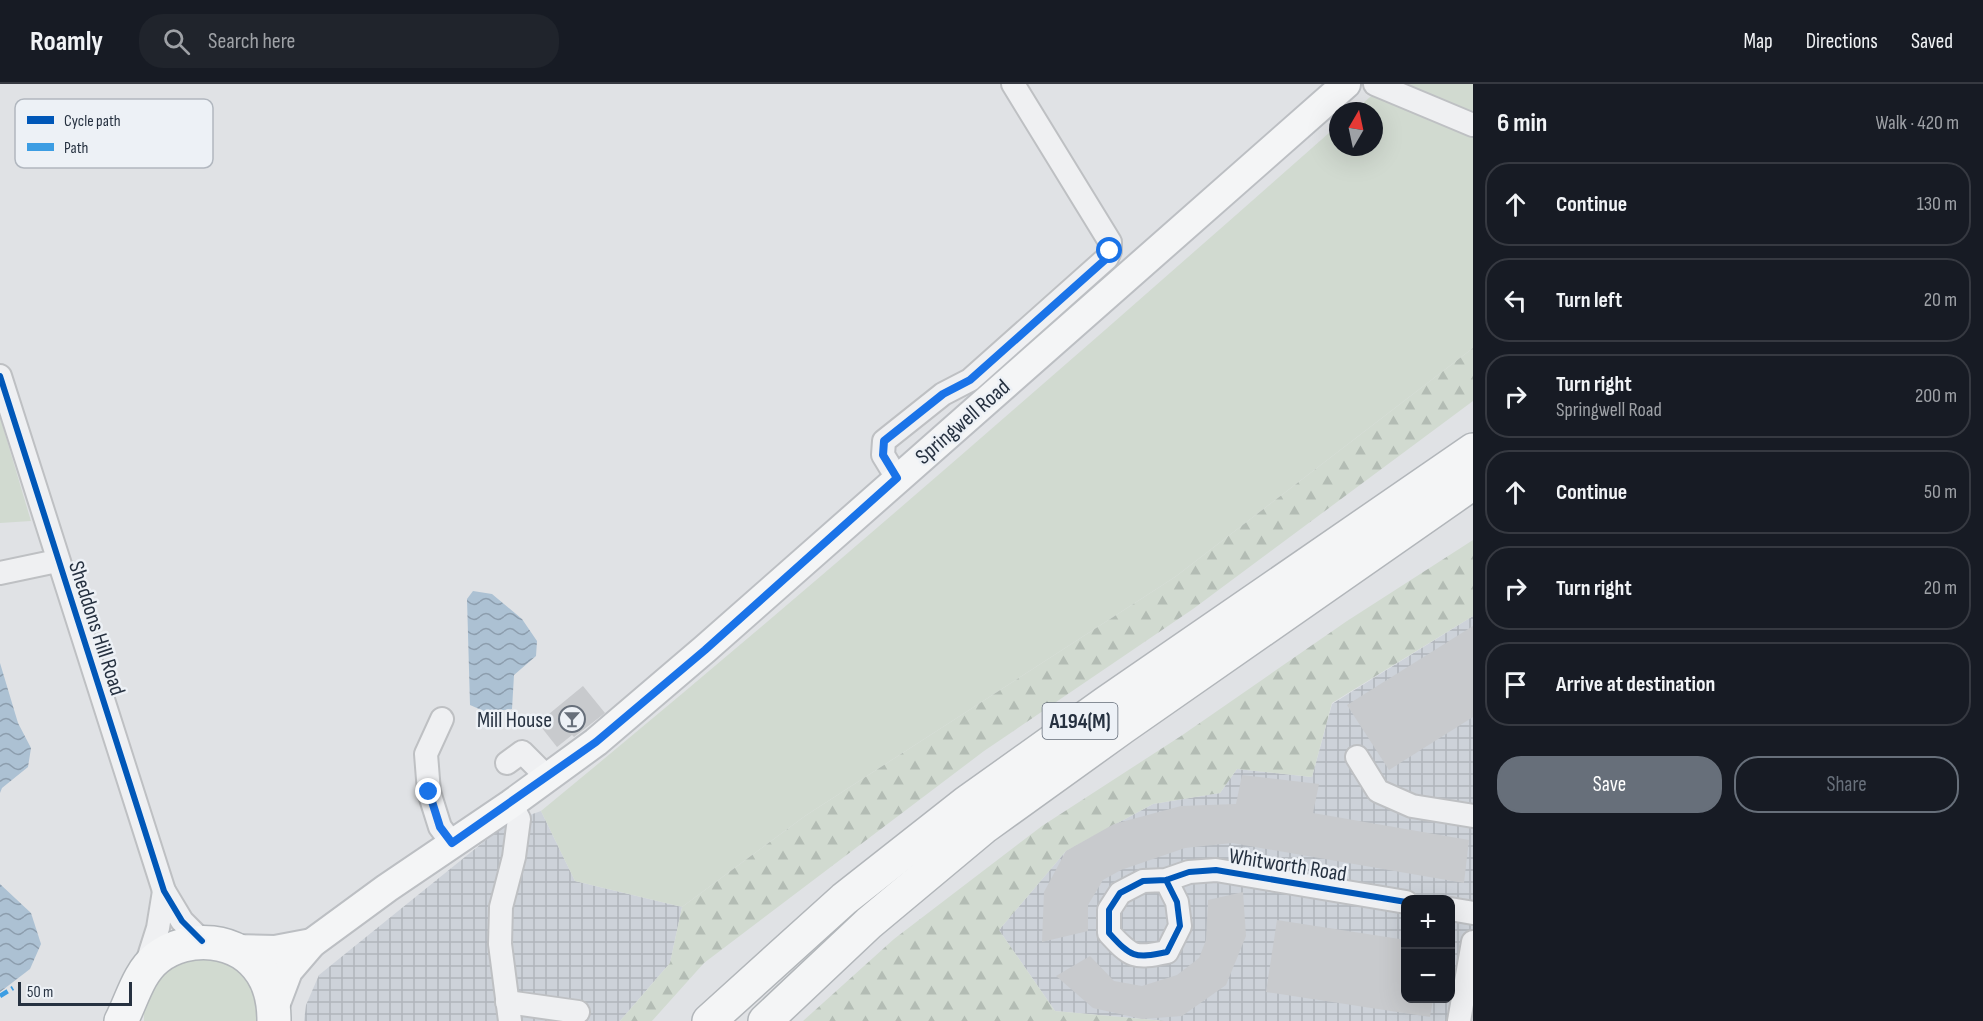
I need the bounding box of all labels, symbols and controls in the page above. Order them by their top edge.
search box [139,14,559,68]
text: Roamly [30,25,103,58]
icon: search [160,25,193,58]
text: Search here [208,28,295,55]
text: Map [1743,29,1773,54]
text: Directions [1806,29,1878,54]
text: Saved [1911,29,1953,54]
legend [15,99,213,168]
north arrow [1329,102,1383,156]
text: 6 min [1497,108,1547,139]
text: Walk · 420 m [1875,111,1959,135]
text: Cycle path [64,112,121,131]
text: Path [64,139,88,158]
icon: ahead [1499,188,1532,221]
text: Continue [1556,191,1627,218]
text: 130 m [1917,192,1957,216]
route start [1096,237,1122,263]
icon: left [1499,284,1532,317]
text: Turn left [1556,287,1622,314]
text: 20 m [1924,288,1957,312]
text: Turn right [1556,371,1632,398]
street label: Springwell Road [910,374,1016,471]
icon: right [1499,380,1532,413]
text: 200 m [1915,384,1957,408]
text: Springwell Road [1556,398,1662,422]
icon: ahead [1499,476,1532,509]
text: Continue [1556,479,1627,506]
text: 50 m [1924,480,1957,504]
street label: Sheddons Hill Road [62,558,131,699]
icon: right [1499,572,1532,605]
text: Turn right [1556,575,1632,602]
text: 20 m [1924,576,1957,600]
icon: arrive [1499,668,1532,701]
text: Arrive at destination [1556,671,1715,698]
road number: A194(M) [1042,703,1118,739]
bar icon: Mill House [557,704,587,734]
place label: Mill House [477,707,552,734]
button: Save [1497,756,1722,813]
button: Share [1734,756,1959,813]
route end [415,778,441,804]
street label: Whitworth Road [1227,843,1349,888]
map controls [1401,895,1455,1003]
button: + [1401,895,1455,949]
button: − [1401,949,1455,1003]
scale bar [18,979,132,1006]
text: 50 m [27,983,53,1002]

